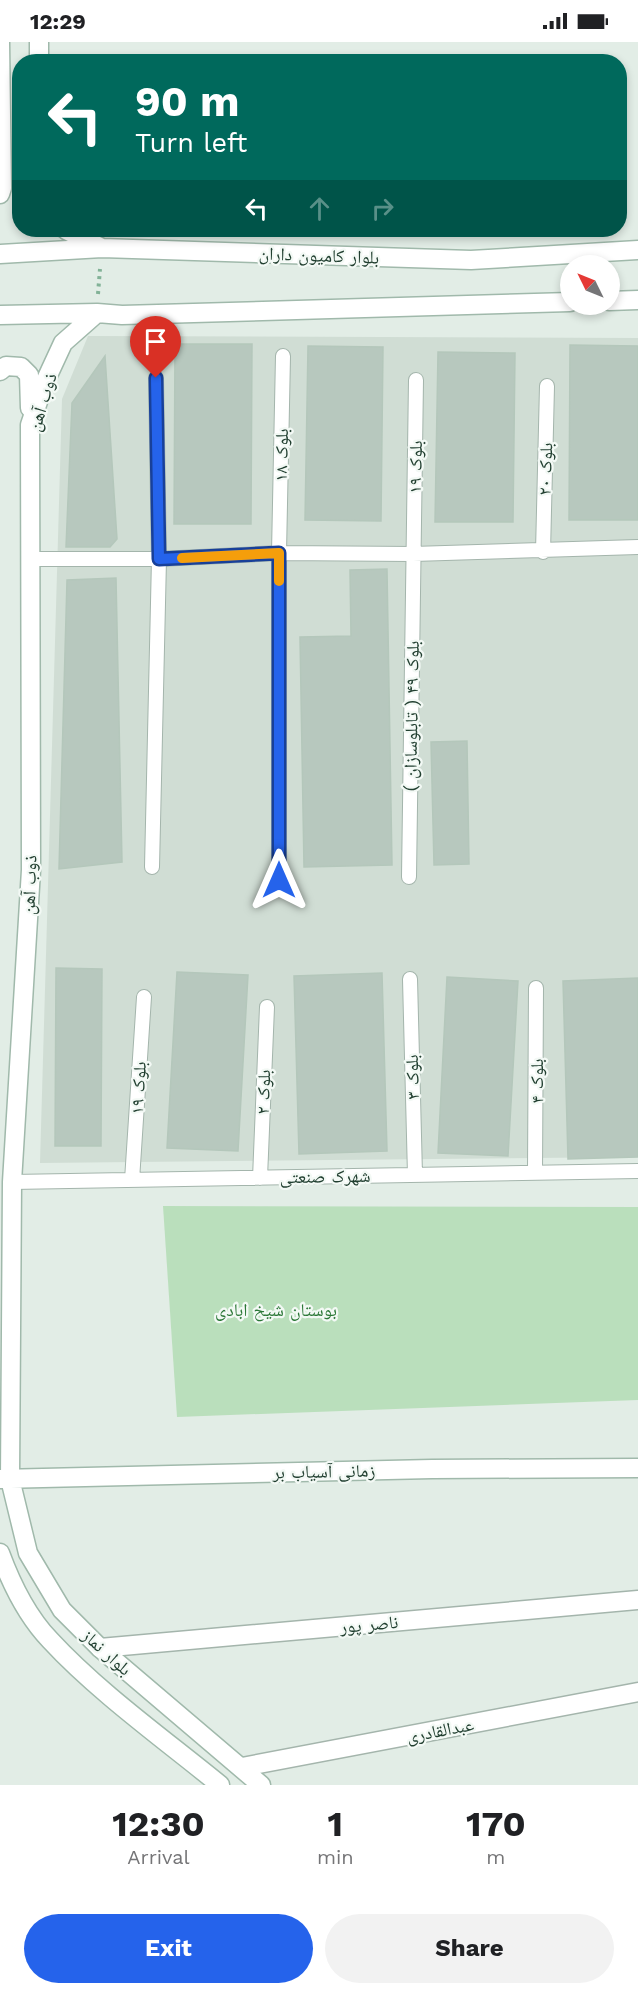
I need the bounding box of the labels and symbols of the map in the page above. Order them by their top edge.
street label: بلوار کامیون داران [258,242,380,269]
north arrow [560,255,620,315]
pin [130,316,181,378]
street label: ذوب آهن [23,370,62,434]
street label: بلوک ۱۸ [270,428,293,482]
street label: بلوک ۱۹ [404,440,427,494]
street label: بلوک ۲۰ [534,442,557,496]
street label: بلوک ۴۹ ( تابلوسازان ) [399,640,424,792]
position arrow [247,848,311,912]
street label: ذوب آهن [17,855,42,915]
street label: بلوک ۳ [401,1054,424,1100]
street label: بلوک ۴ [526,1058,547,1104]
street label: بلوک ۱۹ [126,1061,150,1115]
street label: بلوک ۲ [252,1069,275,1115]
street label: شهرک صنعتی [279,1165,371,1188]
park label: بوستان شیخ ابادی [215,1299,337,1322]
street label: زمانی آسیاب بر [272,1460,376,1483]
street label: ناصر پور [338,1611,399,1638]
street label: بلوار نماز [77,1624,136,1680]
street label: عبدالقادری [405,1713,476,1748]

